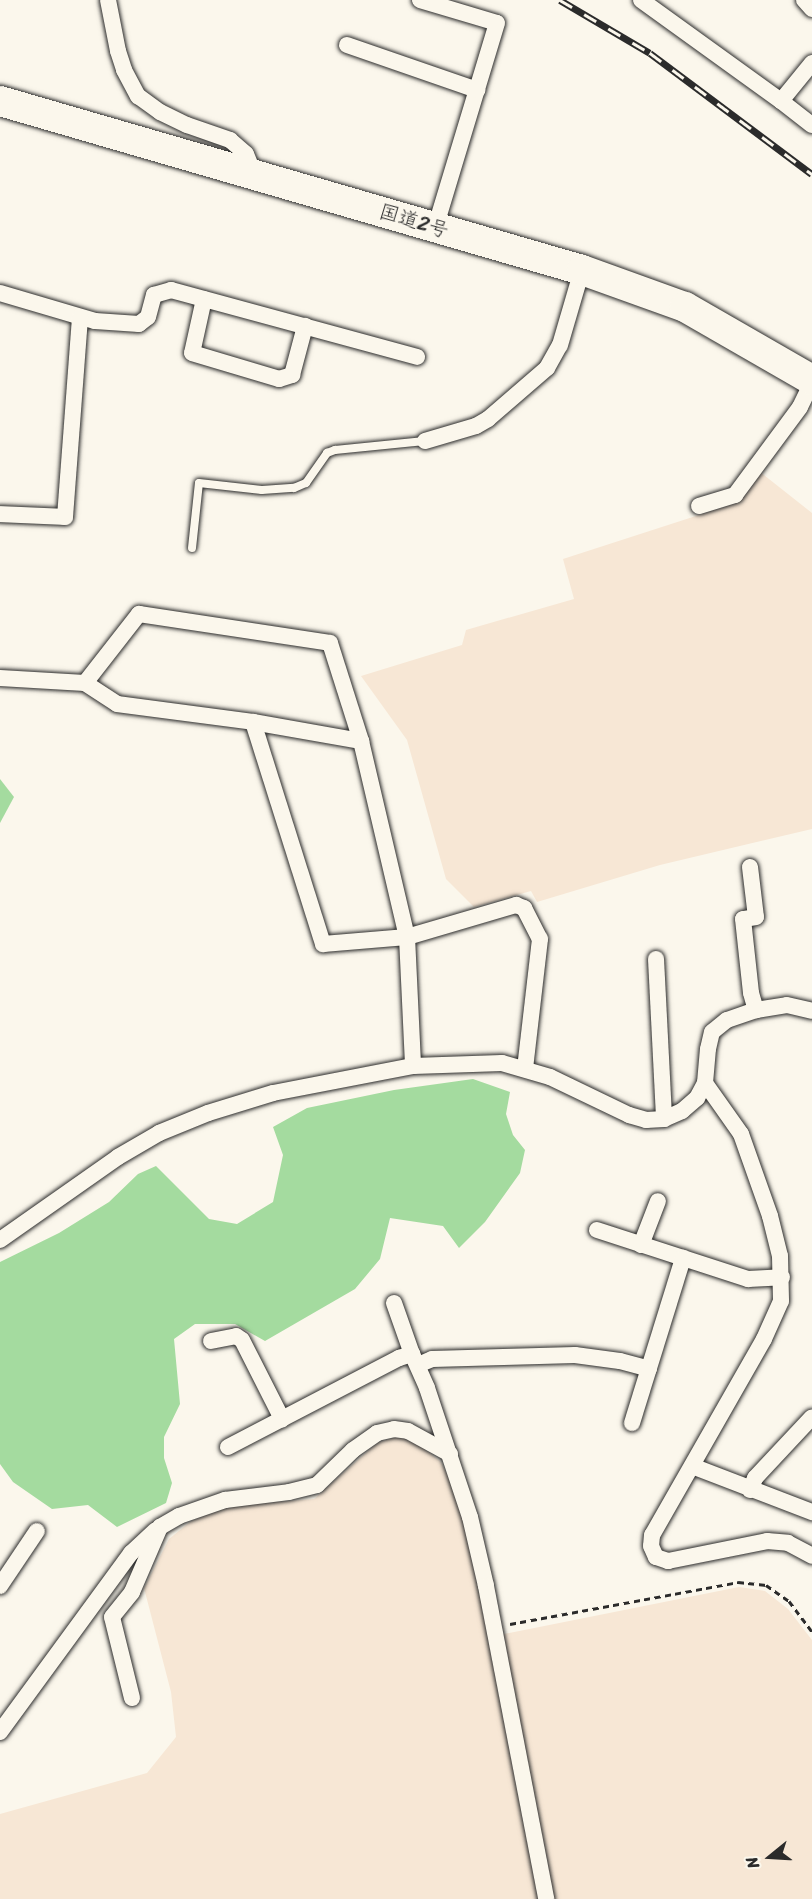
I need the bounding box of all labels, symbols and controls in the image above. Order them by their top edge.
street label: 国道2号 [376,199,452,243]
north arrow [740,1827,800,1887]
text: N [737,1853,768,1872]

